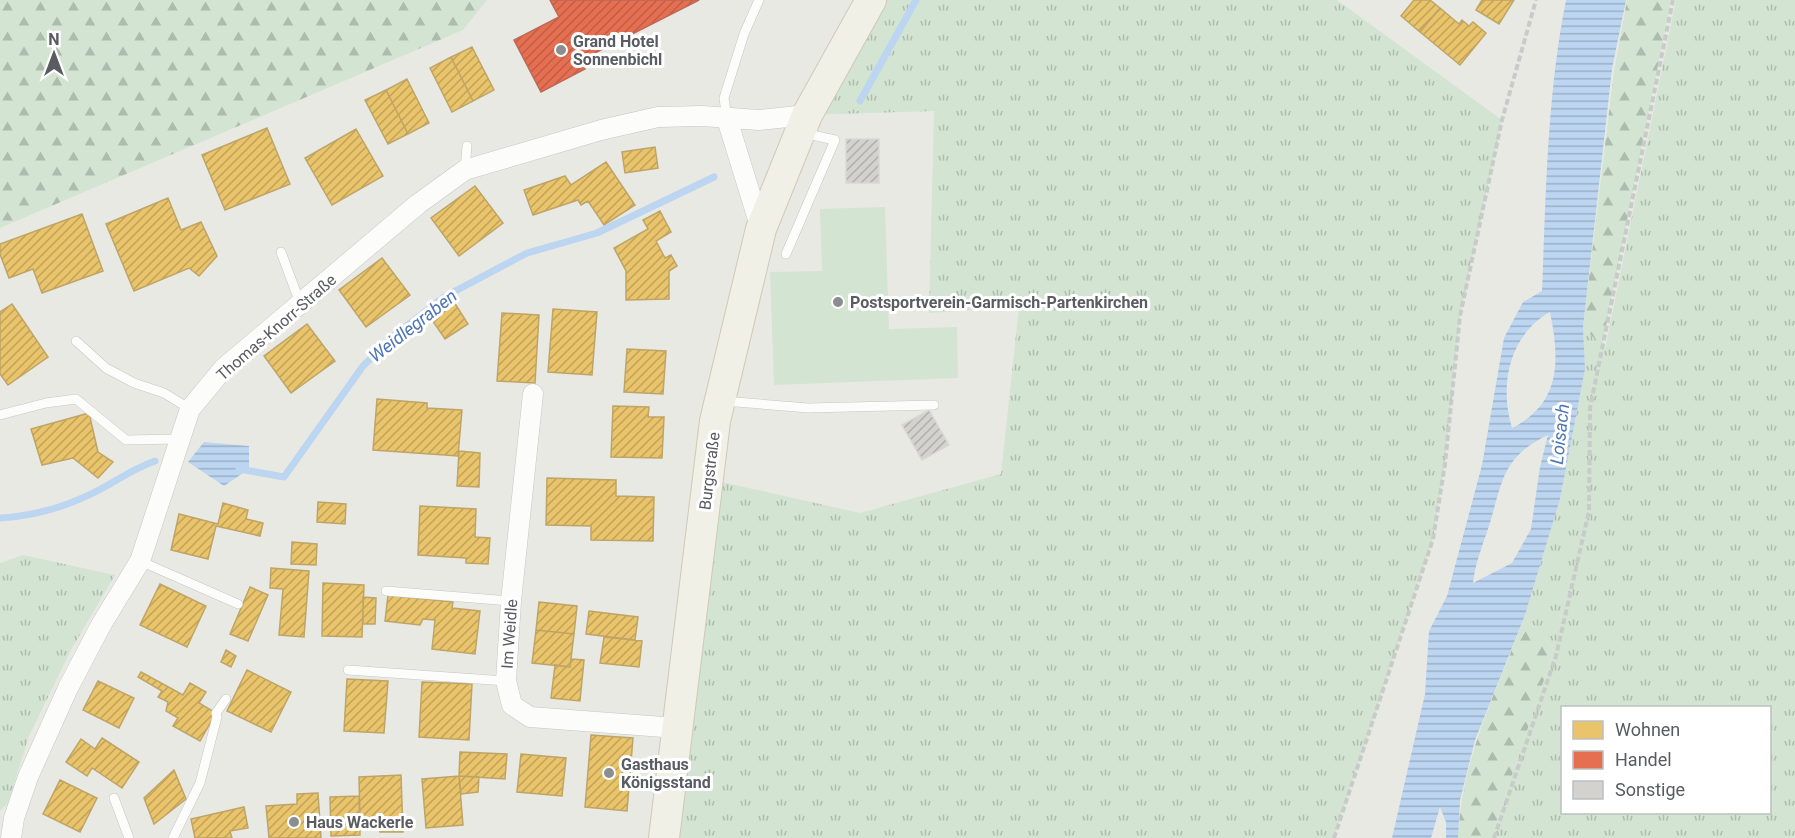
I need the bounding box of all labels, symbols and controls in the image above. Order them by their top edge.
north arrow [24,24,84,84]
text: N [48,30,60,49]
place label: Grand Hotel Sonnenbichl [573,32,662,69]
marker: Grand Hotel Sonnenbichl [554,43,568,57]
street label: Thomas-Knorr-Straße [213,270,340,385]
water label: Weidlegraben [365,285,461,366]
place label: Postsportverein-Garmisch-Partenkirchen [850,293,1148,312]
marker: Postsportverein-Garmisch-Partenkirchen [831,295,845,309]
water label: Loisach [1546,403,1573,465]
street label: Burgstraße [695,431,724,511]
street label: Im Weidle [498,598,521,670]
legend [1561,706,1771,814]
text: Wohnen [1615,719,1680,740]
text: Handel [1615,749,1672,770]
place label: Gasthaus Königsstand [621,755,711,792]
marker: Gasthaus Königsstand [602,766,616,780]
text: Sonstige [1615,779,1685,800]
place label: Haus Wackerle [306,813,414,832]
marker: Haus Wackerle [287,815,301,829]

